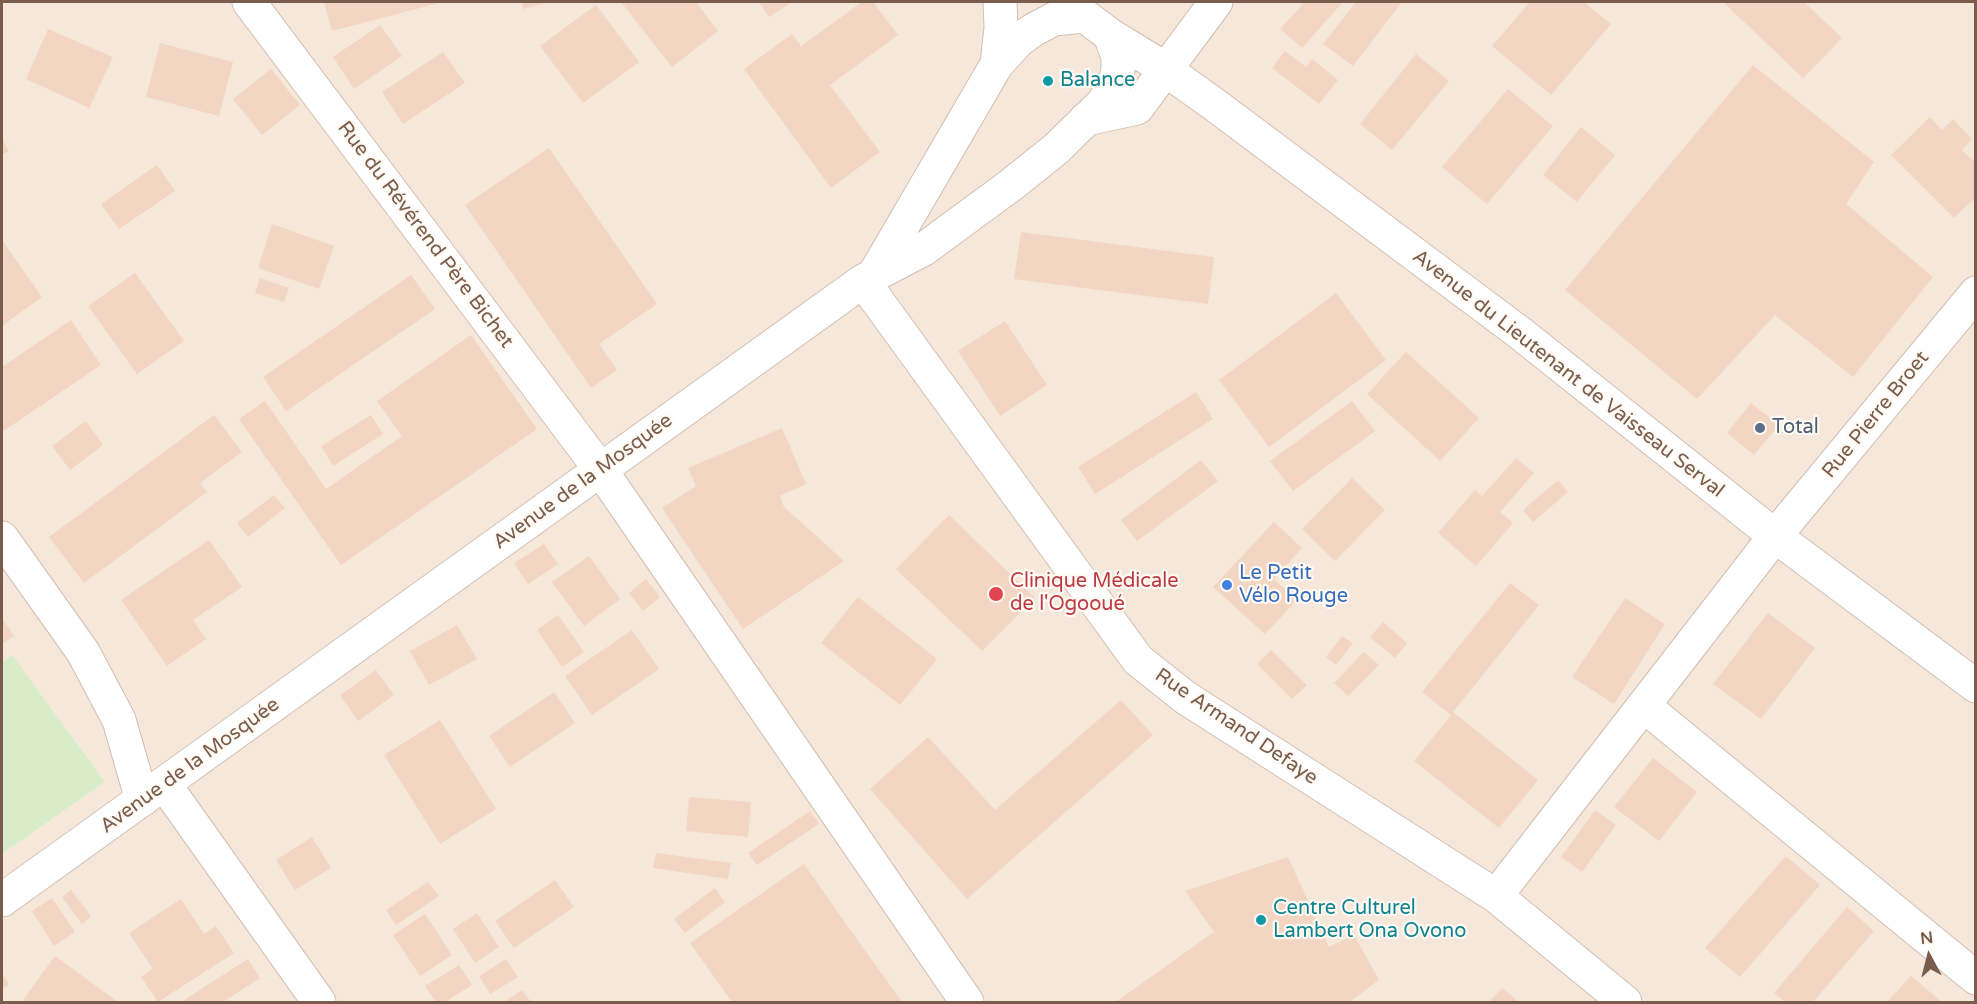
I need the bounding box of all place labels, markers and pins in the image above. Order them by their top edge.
place label: Balance [1060,69,1135,93]
marker: Balance [1041,74,1055,88]
place label: Total [1772,416,1819,440]
marker: Total [1753,421,1767,435]
place label: Le Petit Vélo Rouge [1239,562,1348,609]
place label: Clinique Médicale de l'Ogooué [1010,570,1178,617]
marker: Le Petit Vélo Rouge [1220,578,1234,592]
marker: Clinique Médicale de l'Ogooué [987,585,1005,603]
place label: Centre Culturel Lambert Ona Ovono [1273,897,1466,944]
marker: Centre Culturel Lambert Ona Ovono [1254,913,1268,927]

